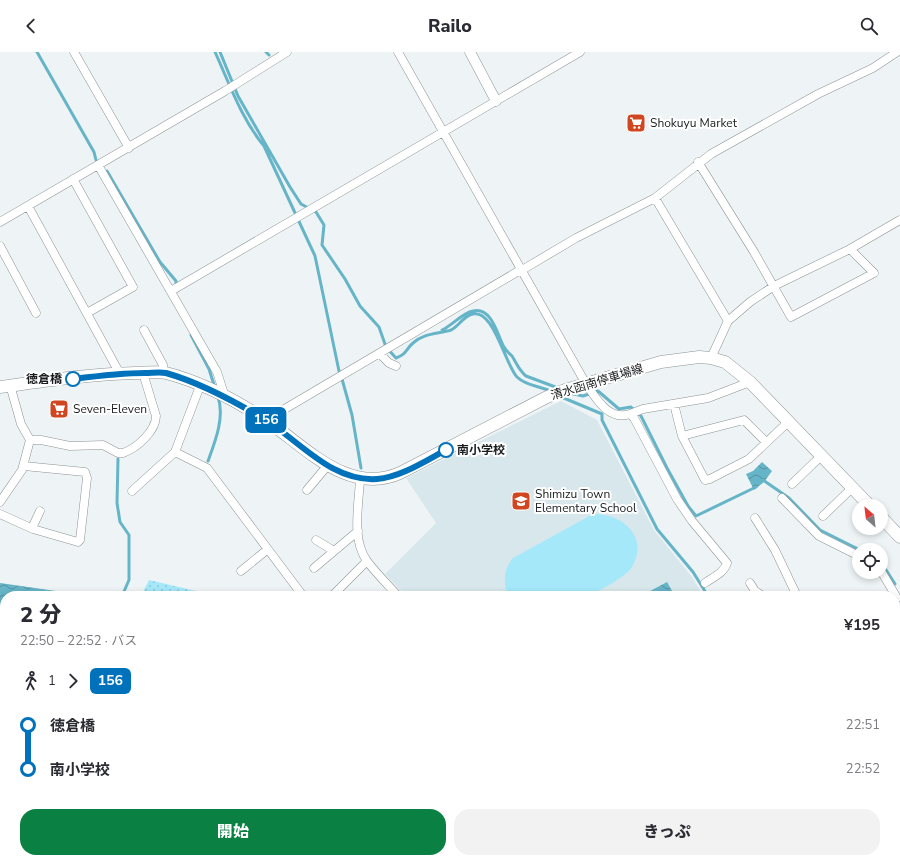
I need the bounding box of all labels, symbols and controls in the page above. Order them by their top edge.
text: Railo [428,14,472,38]
icon: back [20,15,42,37]
icon: search [858,15,880,37]
supermarket icon: Shokuyu Market [625,112,647,134]
place label: Shokuyu Market [650,115,738,131]
street label: 清水函南停車場線 [549,360,645,404]
place label: 徳倉橋 [26,371,63,387]
marker: 徳倉橋 [65,371,81,387]
supermarket icon: Seven-Eleven [48,398,70,420]
place label: Seven-Eleven [73,401,147,417]
line badge: 156 [243,407,289,433]
text: 156 [253,410,279,429]
marker: 南小学校 [438,442,454,458]
place label: 南小学校 [457,442,505,458]
place label: Shimizu Town Elementary School [535,486,637,516]
school or university icon: Shimizu Town Elementary School [510,490,532,512]
north arrow [852,499,888,535]
map controls [852,499,888,579]
button: locate [852,543,888,579]
text: 2 分 [20,600,61,630]
text: ¥195 [844,615,880,635]
text: 22:50 – 22:52 · バス [20,632,137,650]
icon: walk [20,670,42,692]
icon: forward [62,670,84,692]
text: 156 [98,671,123,690]
text: 1 [48,672,56,690]
text: 徳倉橋 [50,716,95,736]
text: 22:51 [846,716,880,734]
text: 南小学校 [50,760,110,780]
text: 22:52 [846,760,880,778]
button: 開始 [20,809,446,855]
button: きっぷ [454,809,880,855]

